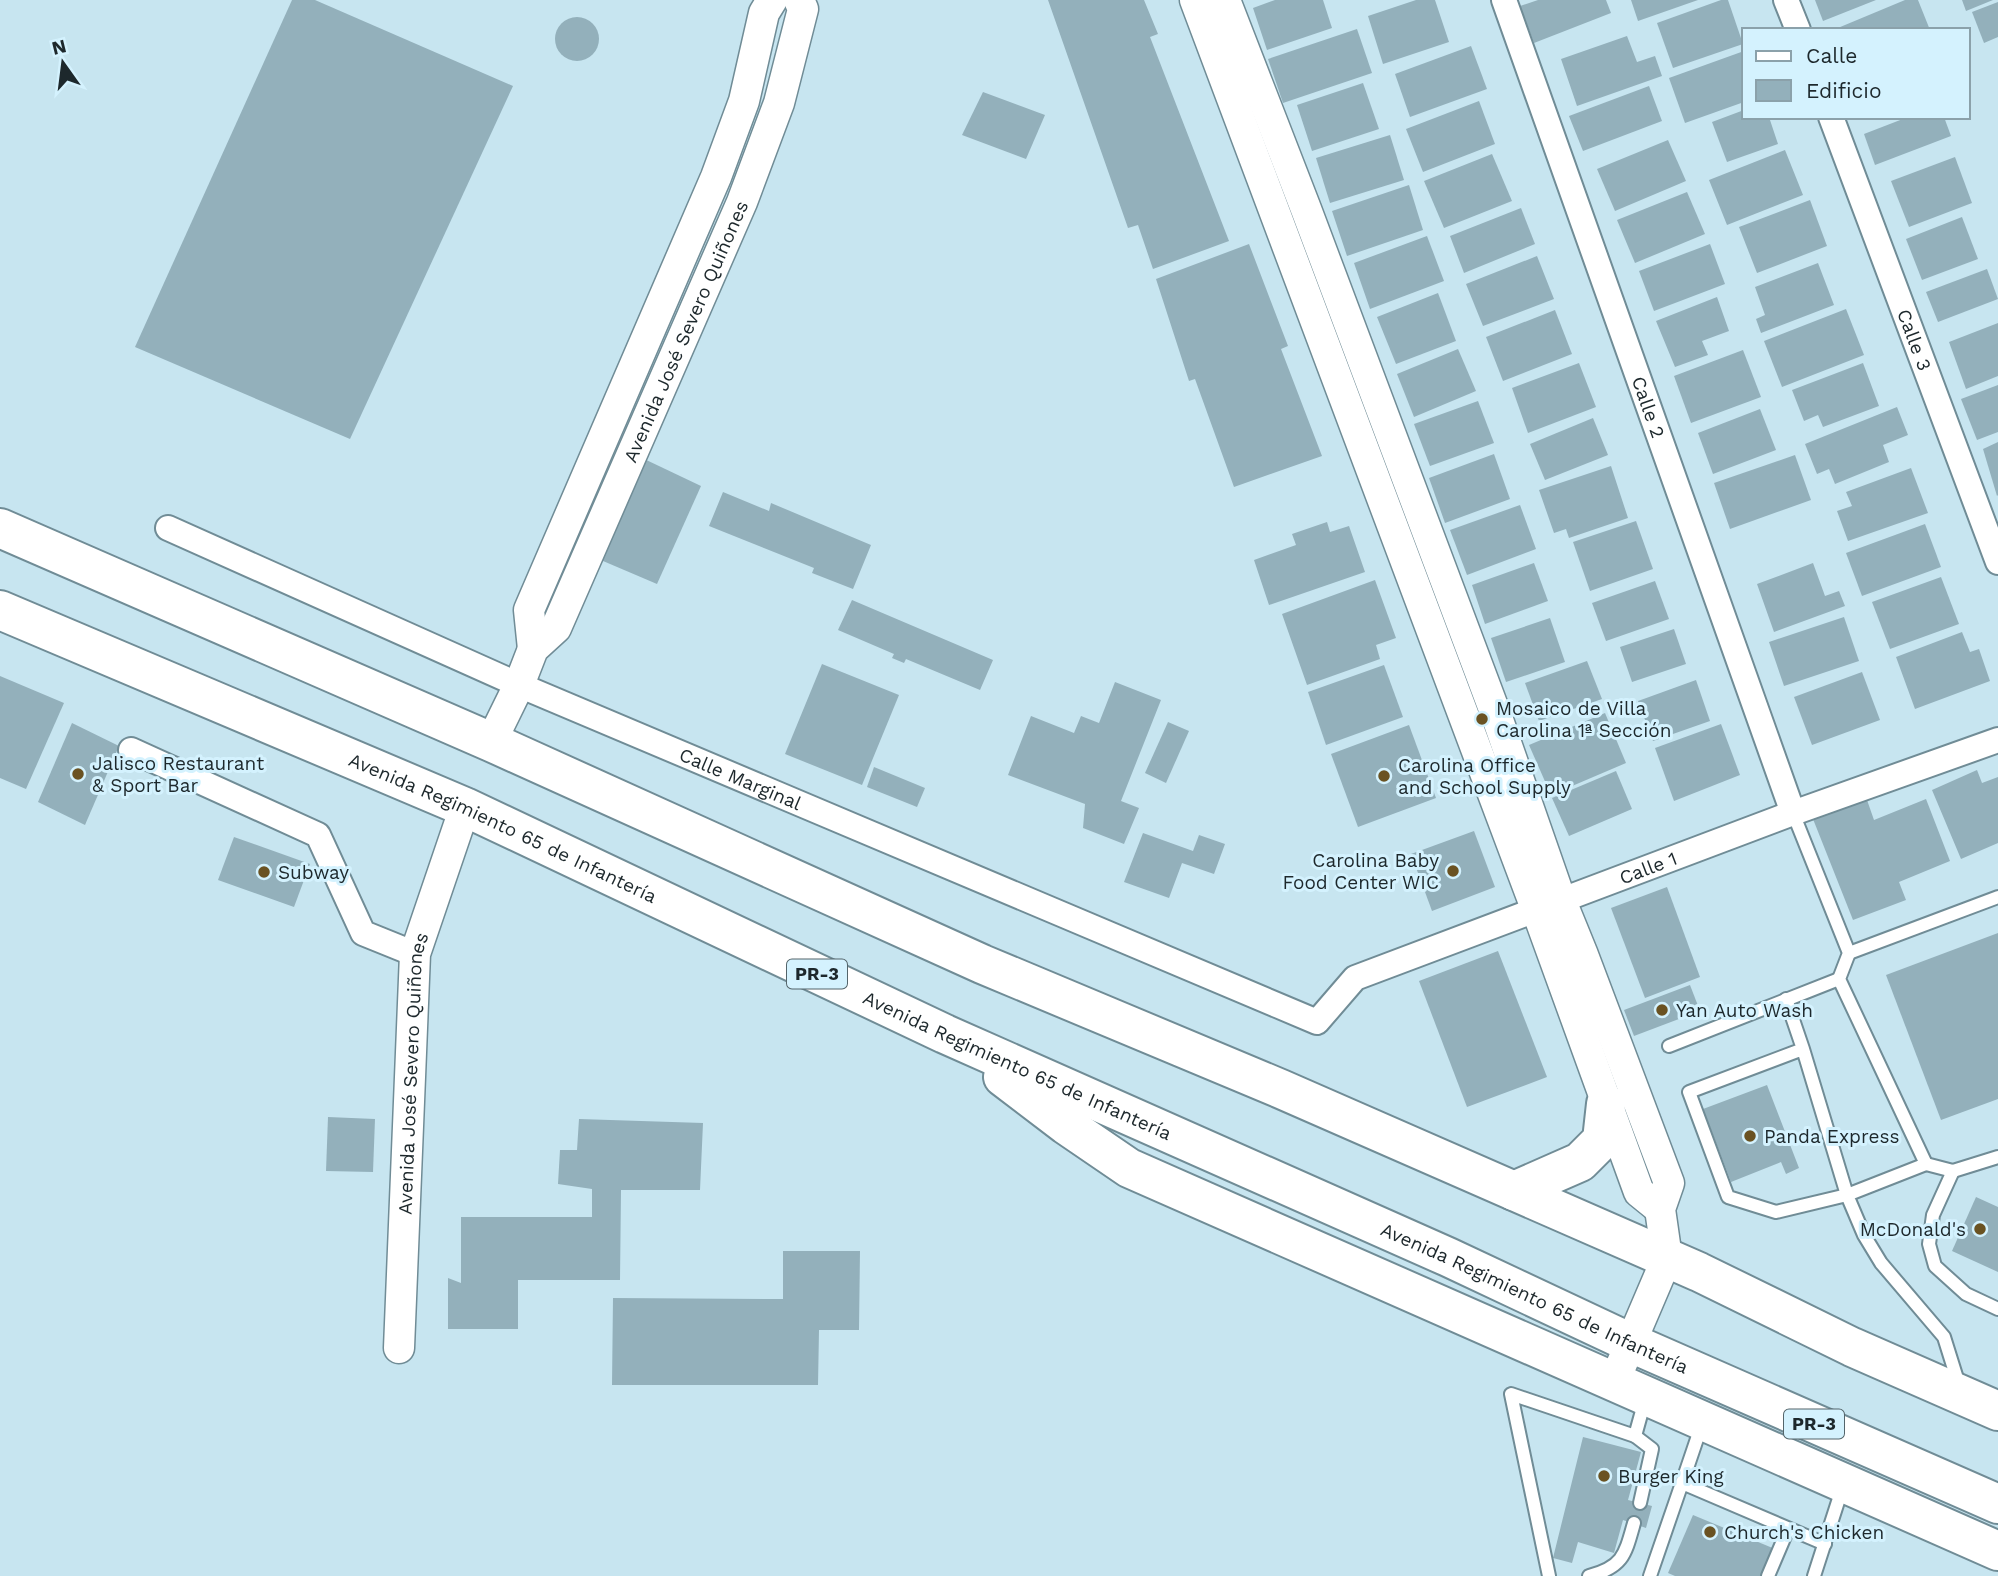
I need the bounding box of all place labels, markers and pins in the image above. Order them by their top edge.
place label: Mosaico de Villa Carolina 1ª Sección [1496,697,1671,742]
marker: Mosaico de Villa Carolina 1ª Sección [1474,711,1490,727]
place label: Jalisco Restaurant & Sport Bar [92,752,264,797]
place label: Carolina Office and School Supply [1398,754,1571,799]
marker: Jalisco Restaurant & Sport Bar [70,766,86,782]
marker: Carolina Office and School Supply [1376,768,1392,784]
place label: Carolina Baby Food Center WIC [1282,849,1439,894]
place label: Subway [278,861,349,884]
marker: Carolina Baby Food Center WIC [1445,863,1461,879]
marker: Subway [256,864,272,880]
place label: Yan Auto Wash [1676,999,1813,1022]
marker: Yan Auto Wash [1654,1002,1670,1018]
place label: Panda Express [1764,1125,1899,1148]
marker: Panda Express [1742,1128,1758,1144]
place label: McDonald's [1860,1218,1966,1241]
marker: McDonald's [1972,1221,1988,1237]
place label: Burger King [1618,1465,1725,1488]
marker: Burger King [1596,1468,1612,1484]
place label: Church's Chicken [1724,1521,1884,1544]
marker: Church's Chicken [1702,1524,1718,1540]

